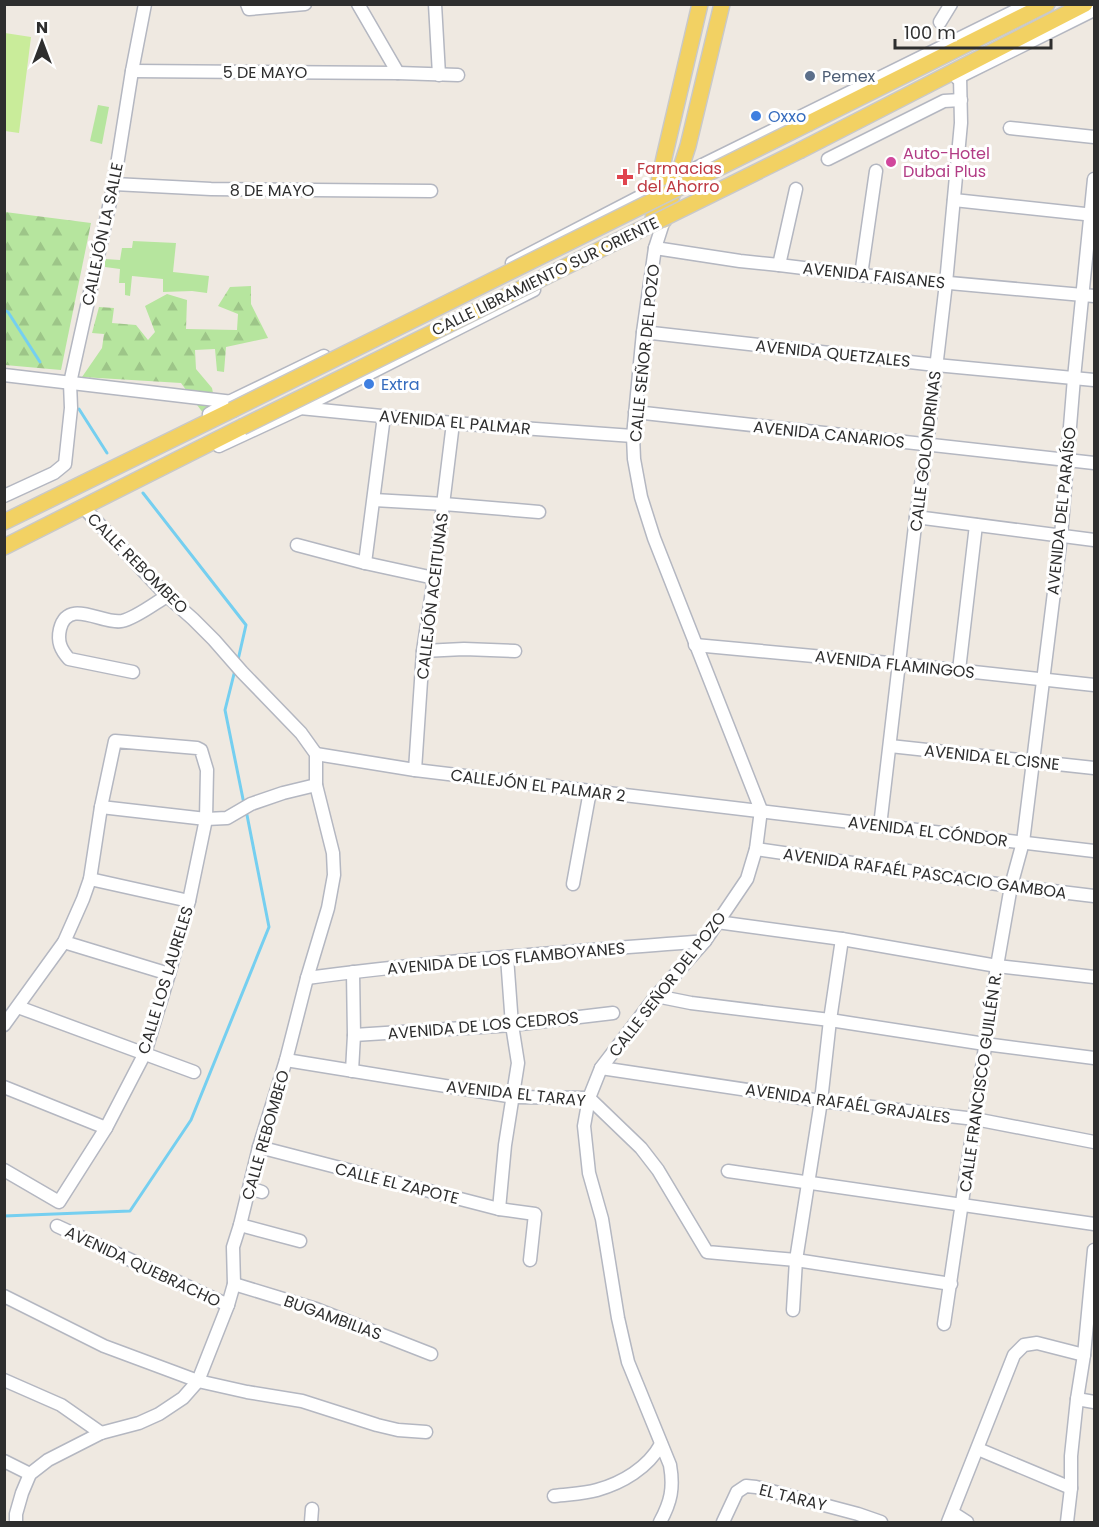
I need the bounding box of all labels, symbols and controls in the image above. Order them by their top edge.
north arrow [12,12,72,72]
scale bar [895,12,1051,50]
text: N [36,16,48,39]
text: 100 m [904,20,956,45]
street label: 5 DE MAYO [223,61,307,84]
place label: Pemex [822,65,876,88]
marker: Pemex [803,69,817,83]
place label: Oxxo [768,105,806,128]
marker: Oxxo [749,109,763,123]
place label: Auto-Hotel Dubai Plus [903,142,990,183]
marker: Auto-Hotel Dubai Plus [884,155,898,169]
place label: Farmacias del Ahorro [637,157,722,198]
street label: CALLEJÓN LA SALLE [76,160,129,308]
marker: Farmacias del Ahorro [618,170,632,184]
street label: 8 DE MAYO [230,179,314,202]
street label: CALLE LIBRAMIENTO SUR ORIENTE [428,211,663,342]
street label: AVENIDA FAISANES [802,257,946,294]
street label: CALLE SEÑOR DEL POZO [624,263,665,443]
street label: AVENIDA QUETZALES [754,334,912,373]
street label: CALLE GOLONDRINAS [904,369,947,533]
place label: Extra [381,373,419,396]
marker: Extra [362,377,376,391]
street label: AVENIDA EL PALMAR [378,404,532,441]
street label: AVENIDA CANARIOS [752,415,906,454]
street label: AVENIDA DEL PARAÍSO [1041,426,1082,596]
street label: CALLE REBOMBEO [82,508,193,619]
street label: CALLEJÓN ACEITUNAS [411,511,454,681]
street label: AVENIDA FLAMINGOS [814,645,976,684]
street label: AVENIDA EL CISNE [923,739,1061,776]
street label: CALLEJÓN EL PALMAR 2 [449,763,627,808]
street label: AVENIDA EL CÓNDOR [847,810,1009,853]
street label: AVENIDA RAFAÉL PASCACIO GAMBOA [782,842,1068,905]
street label: CALLE LOS LAURELES [132,903,199,1057]
street label: CALLE SEÑOR DEL POZO [603,907,731,1062]
street label: AVENIDA DE LOS FLAMBOYANES [386,937,626,980]
street label: CALLE FRANCISCO GUILLÉN R. [954,971,1007,1194]
street label: AVENIDA DE LOS CEDROS [386,1006,580,1045]
street label: CALLE REBOMBEO [236,1067,295,1203]
street label: AVENIDA EL TARAY [445,1075,587,1112]
street label: AVENIDA RAFAÉL GRAJALES [744,1078,952,1129]
street label: CALLE EL ZAPOTE [332,1157,461,1210]
street label: AVENIDA QUEBRACHO [61,1220,224,1313]
street label: BUGAMBILIAS [281,1289,385,1346]
street label: EL TARAY [757,1478,830,1517]

